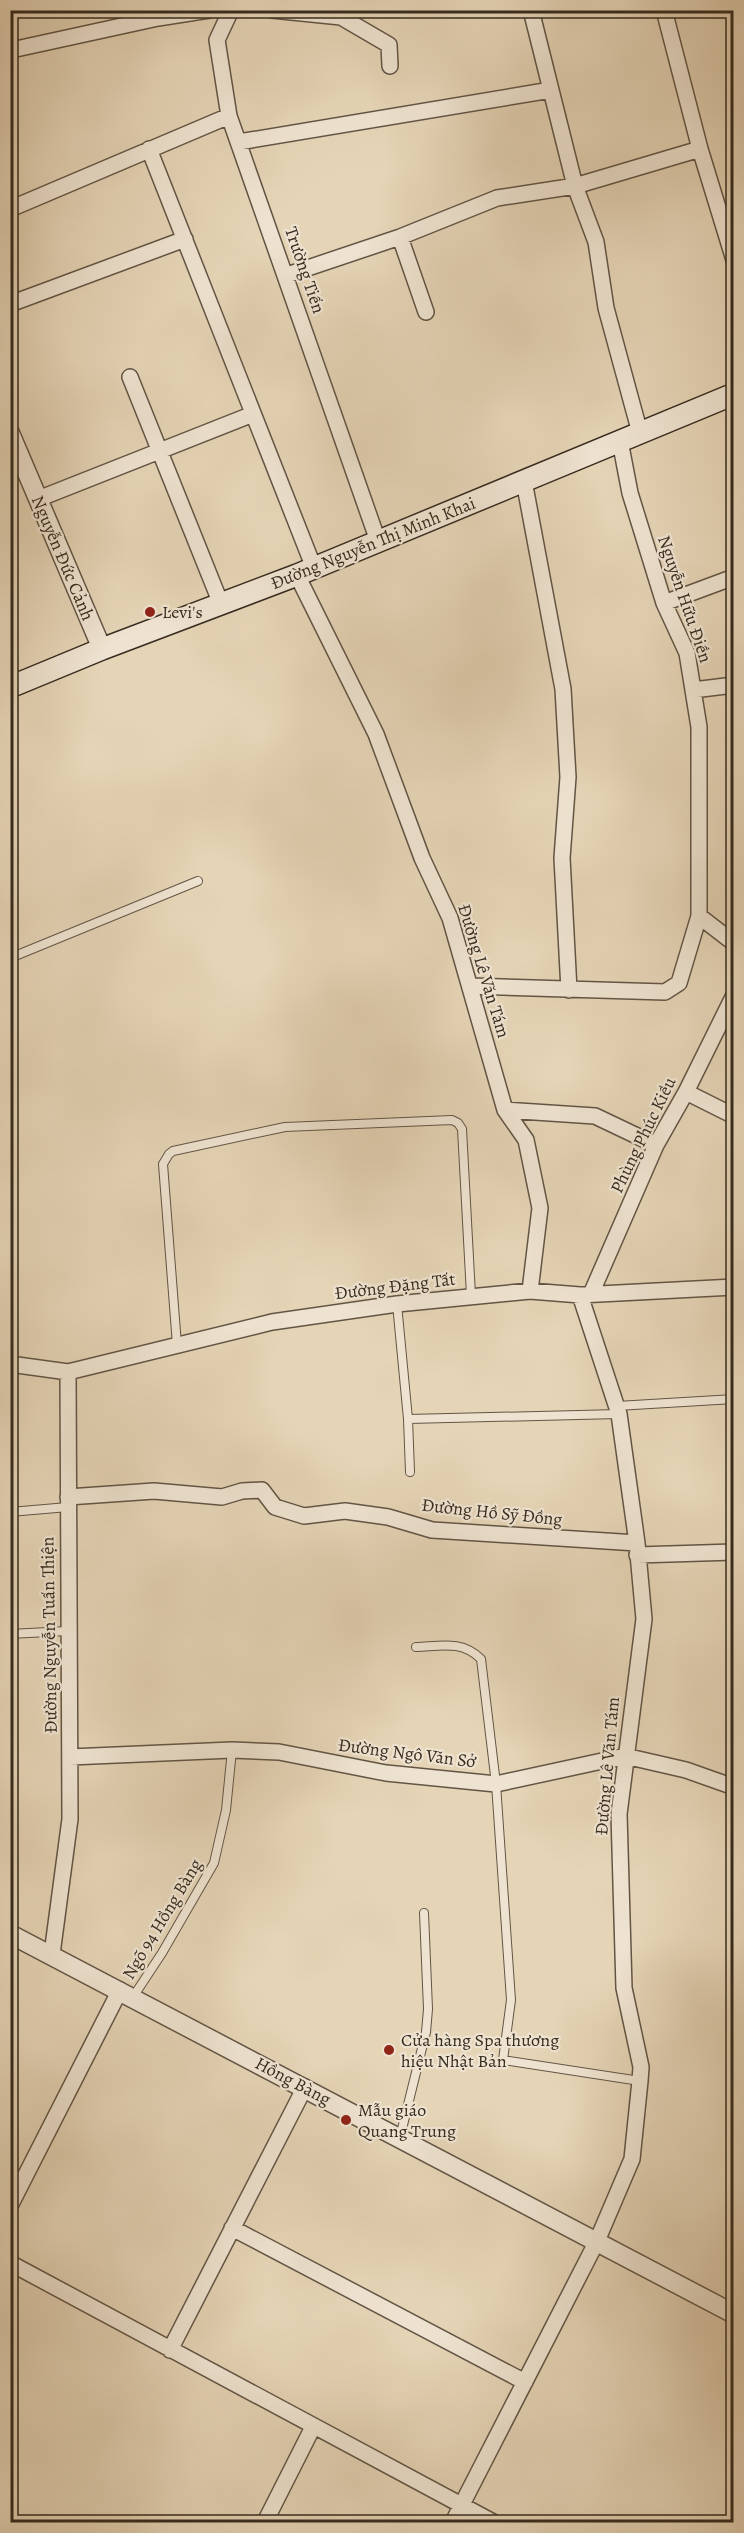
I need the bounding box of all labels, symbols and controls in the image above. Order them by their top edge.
street label: Trường Tiến [279,223,331,317]
street label: Đường Nguyễn Thị Minh Khai [267,491,479,595]
street label: Nguyễn Đức Cảnh [26,492,100,625]
street label: Nguyễn Hữu Điền [652,532,718,666]
place label: Levi's [162,600,203,624]
marker: Levi's [143,605,157,619]
street label: Đường Lê Văn Tám [452,901,516,1041]
street label: Phùng Phúc Kiều [605,1073,682,1197]
street label: Đường Đặng Tất [333,1267,457,1305]
street label: Đường Hồ Sỹ Đồng [420,1493,564,1531]
street label: Đường Nguyễn Tuấn Thiện [35,1536,63,1734]
street label: Đường Lê Văn Tám [589,1696,625,1836]
street label: Đường Ngô Văn Sở [337,1733,478,1773]
street label: Ngõ 94 Hồng Bàng [117,1854,207,1984]
place label: Cửa hàng Spa thương hiệu Nhật Bản [401,2028,559,2073]
marker: Cửa hàng Spa thương hiệu Nhật Bản [382,2043,396,2057]
street label: Hồng Bàng [251,2051,335,2111]
place label: Mẫu giáo Quang Trung [358,2098,456,2143]
marker: Mẫu giáo Quang Trung [339,2113,353,2127]

